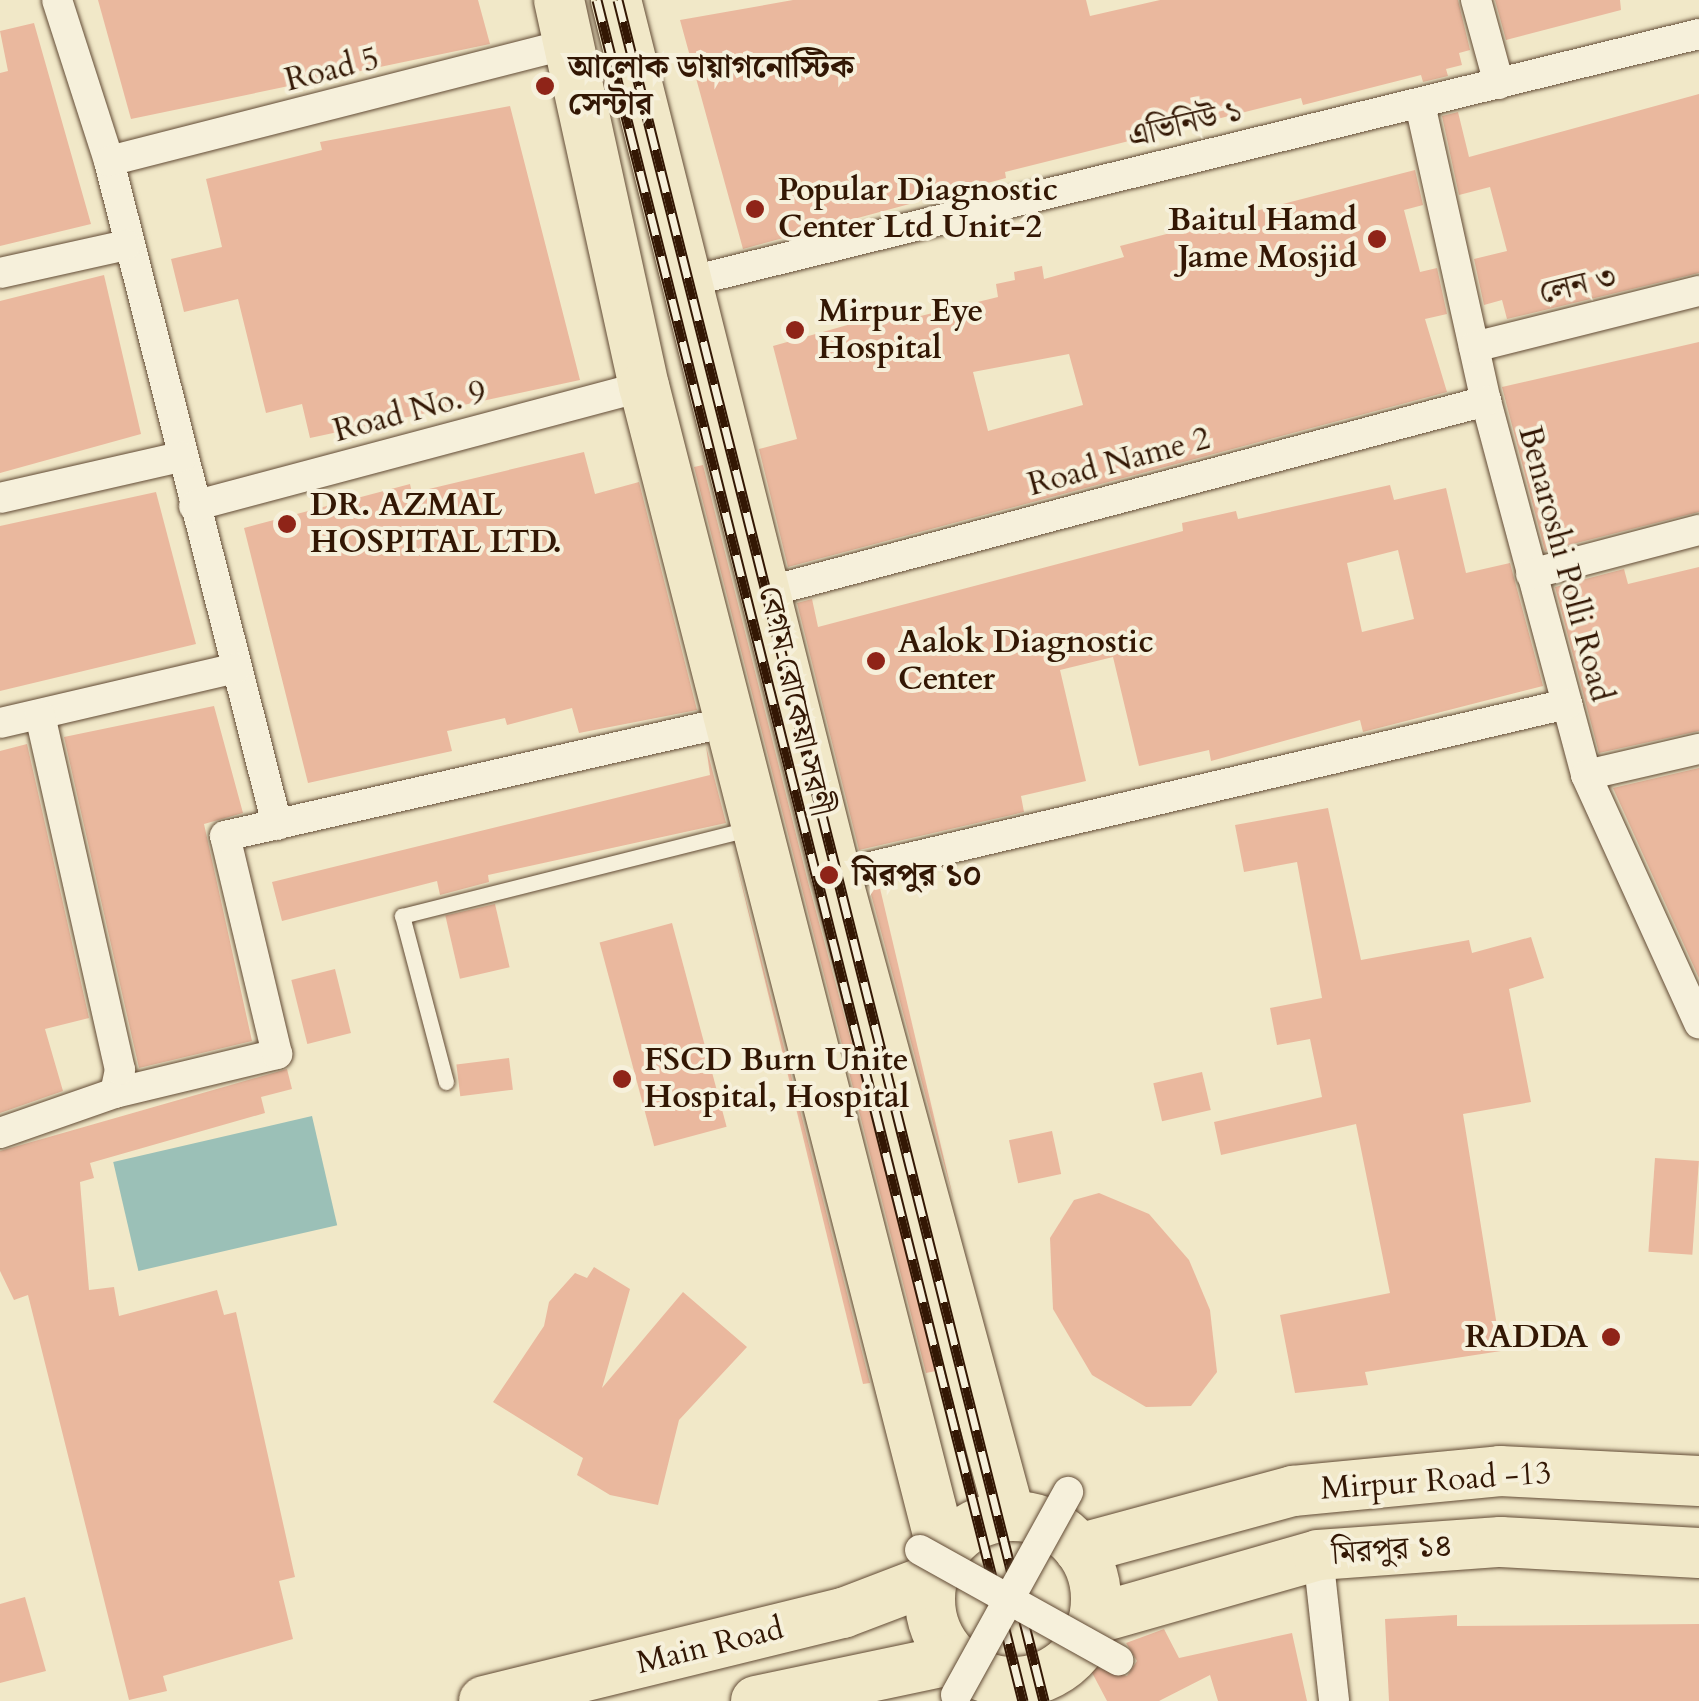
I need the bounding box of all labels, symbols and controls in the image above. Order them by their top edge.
street label: Road 5 [281,40,383,100]
place label: আলোক ডায়াগনোস্টিক সেন্টার [568,49,854,124]
marker: আলোক ডায়াগনোস্টিক সেন্টার [532,73,558,99]
street label: এভিনিউ ১ [1124,92,1246,156]
place label: Popular Diagnostic Center Ltd Unit-2 [778,172,1058,247]
marker: Popular Diagnostic Center Ltd Unit-2 [742,196,768,222]
place label: Baitul Hamd Jame Mosjid [1168,202,1357,277]
marker: Baitul Hamd Jame Mosjid [1366,228,1388,250]
street label: লেন ৩ [1535,257,1621,313]
place label: Mirpur Eye Hospital [818,293,983,368]
marker: Mirpur Eye Hospital [782,317,808,343]
street label: Road No. 9 [329,373,491,451]
street label: Road Name 2 [1024,419,1214,505]
street label: Benaroshi Polli Road [1510,422,1620,706]
place label: DR. AZMAL HOSPITAL LTD. [310,487,562,562]
marker: DR. AZMAL HOSPITAL LTD. [274,511,300,537]
street label: বেগম রোকেয়া সরণী [750,582,840,820]
place label: Aalok Diagnostic Center [898,624,1154,699]
marker: Aalok Diagnostic Center [863,648,889,674]
place label: মিরপুর ১০ [852,856,982,894]
marker: মিরপুর ১০ [816,862,842,888]
place label: FSCD Burn Unite Hospital, Hospital [644,1042,909,1117]
marker: FSCD Burn Unite Hospital, Hospital [609,1066,635,1092]
place label: RADDA [1465,1318,1588,1356]
marker: RADDA [1598,1324,1624,1350]
street label: Mirpur Road -13 [1319,1454,1553,1508]
street label: মিরপুর ১৪ [1330,1527,1454,1573]
street label: Main Road [633,1609,787,1683]

